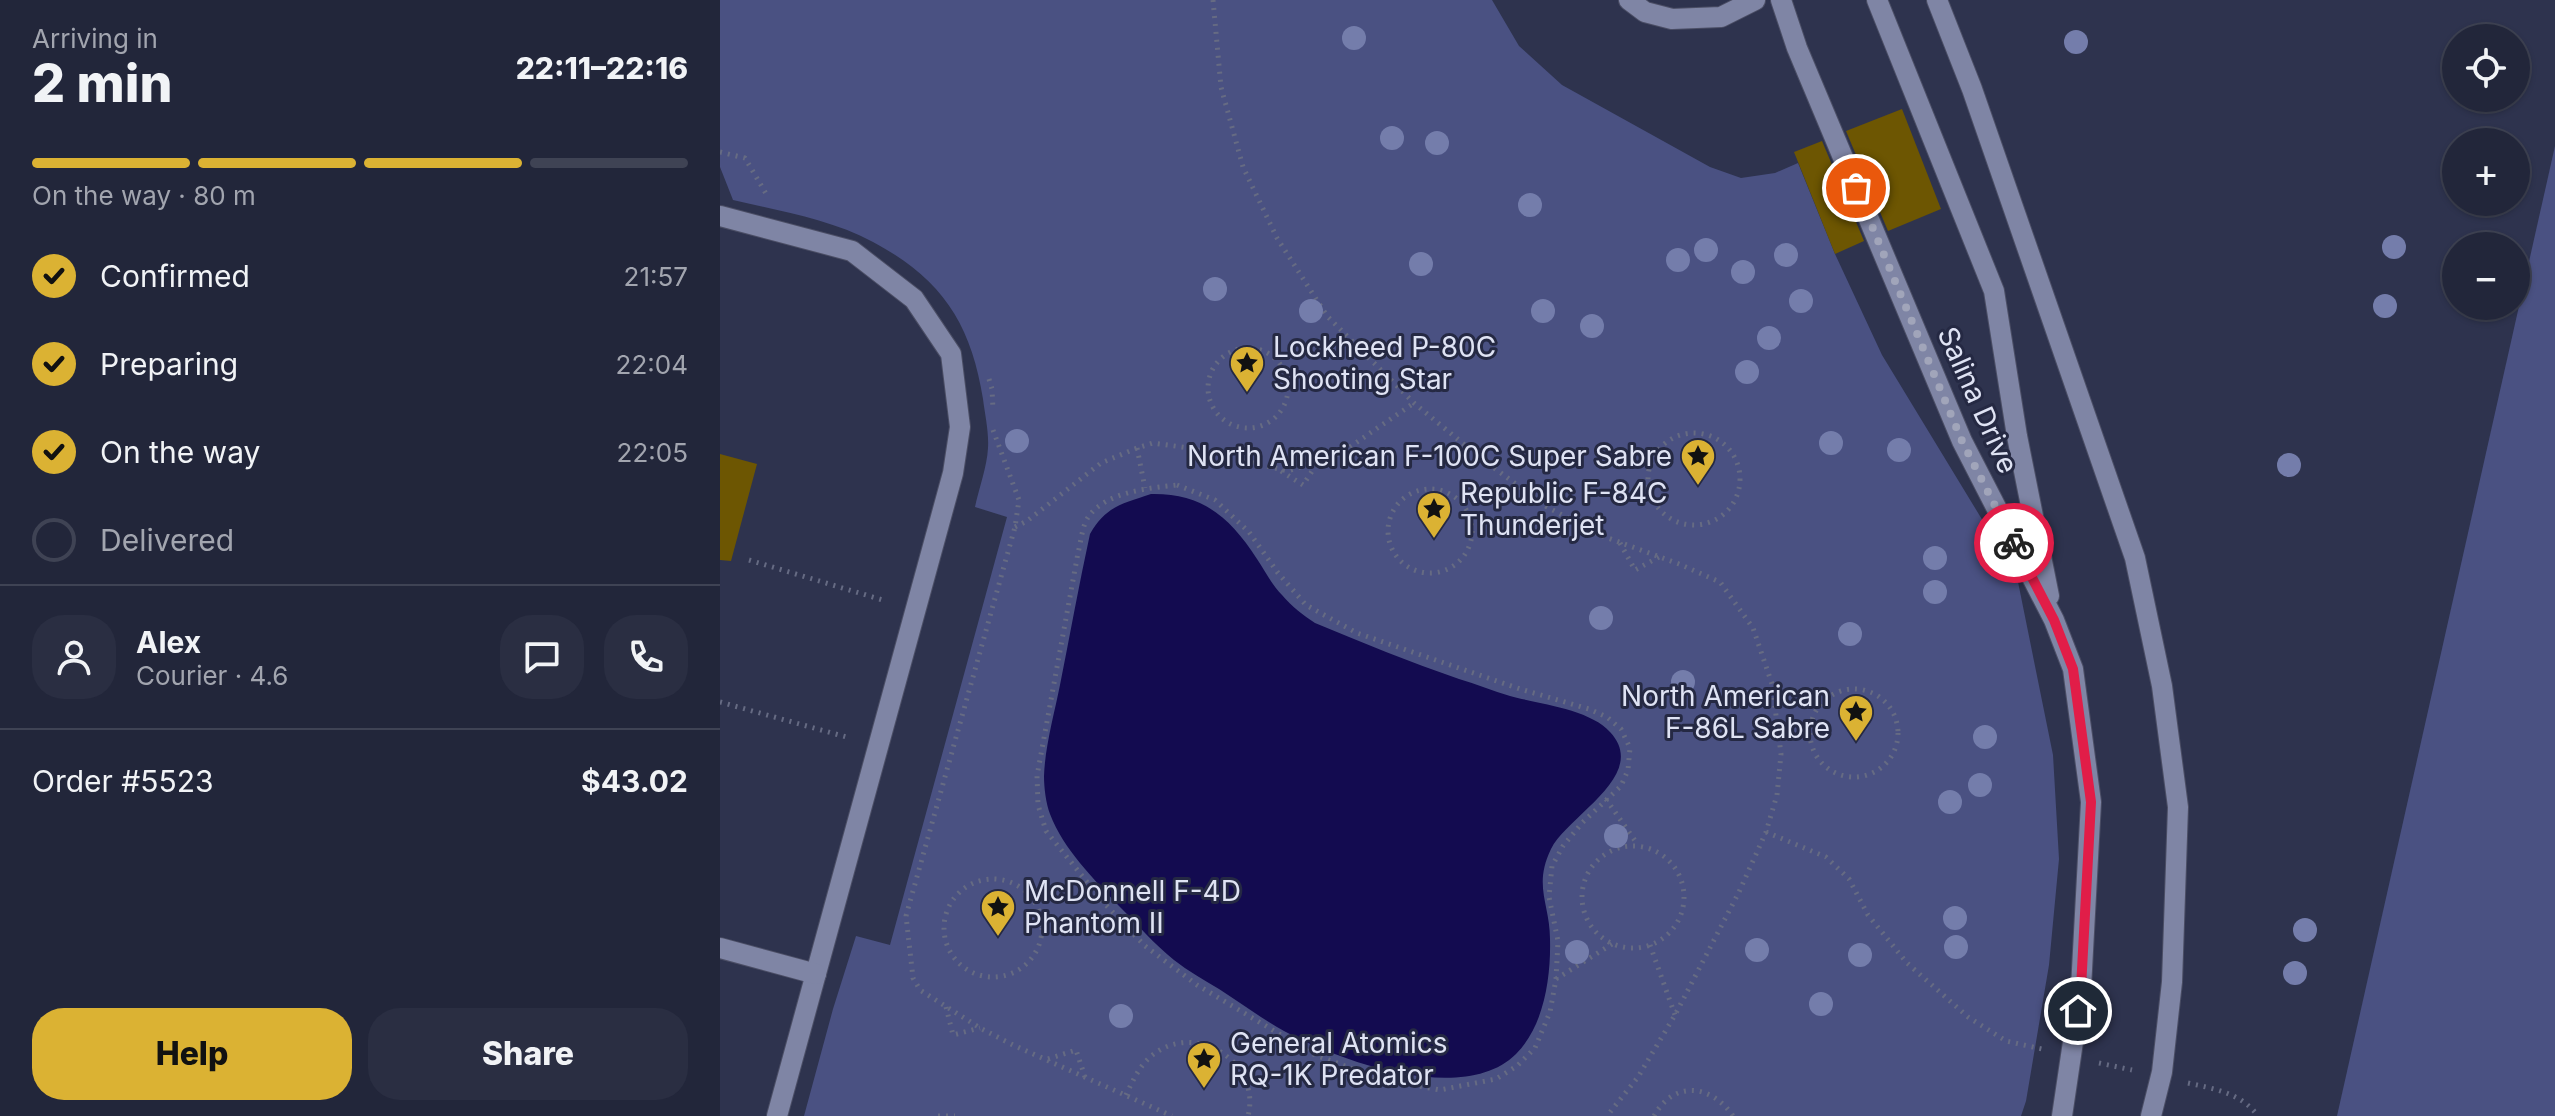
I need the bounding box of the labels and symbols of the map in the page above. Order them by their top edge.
pin [1822,154,1890,222]
street label: Salina Drive [1931,321,2025,479]
place label: Lockheed P-80C Shooting Star [1273,330,1496,396]
place icon: Lockheed P-80C Shooting Star [1228,344,1266,394]
place icon: North American F-100C Super Sabre [1679,437,1717,487]
place label: North American F-100C Super Sabre [1187,439,1672,473]
place label: Republic F-84C Thunderjet [1460,476,1667,542]
place icon: Republic F-84C Thunderjet [1415,490,1453,540]
courier [1974,503,2054,583]
place label: North American F-86L Sabre [1621,679,1830,745]
place icon: North American F-86L Sabre [1837,693,1875,743]
place label: McDonnell F-4D Phantom II [1024,874,1241,940]
place icon: McDonnell F-4D Phantom II [979,888,1017,938]
pin [2044,977,2112,1045]
place label: General Atomics RQ-1K Predator [1230,1026,1448,1092]
place icon: General Atomics RQ-1K Predator [1185,1040,1223,1090]

